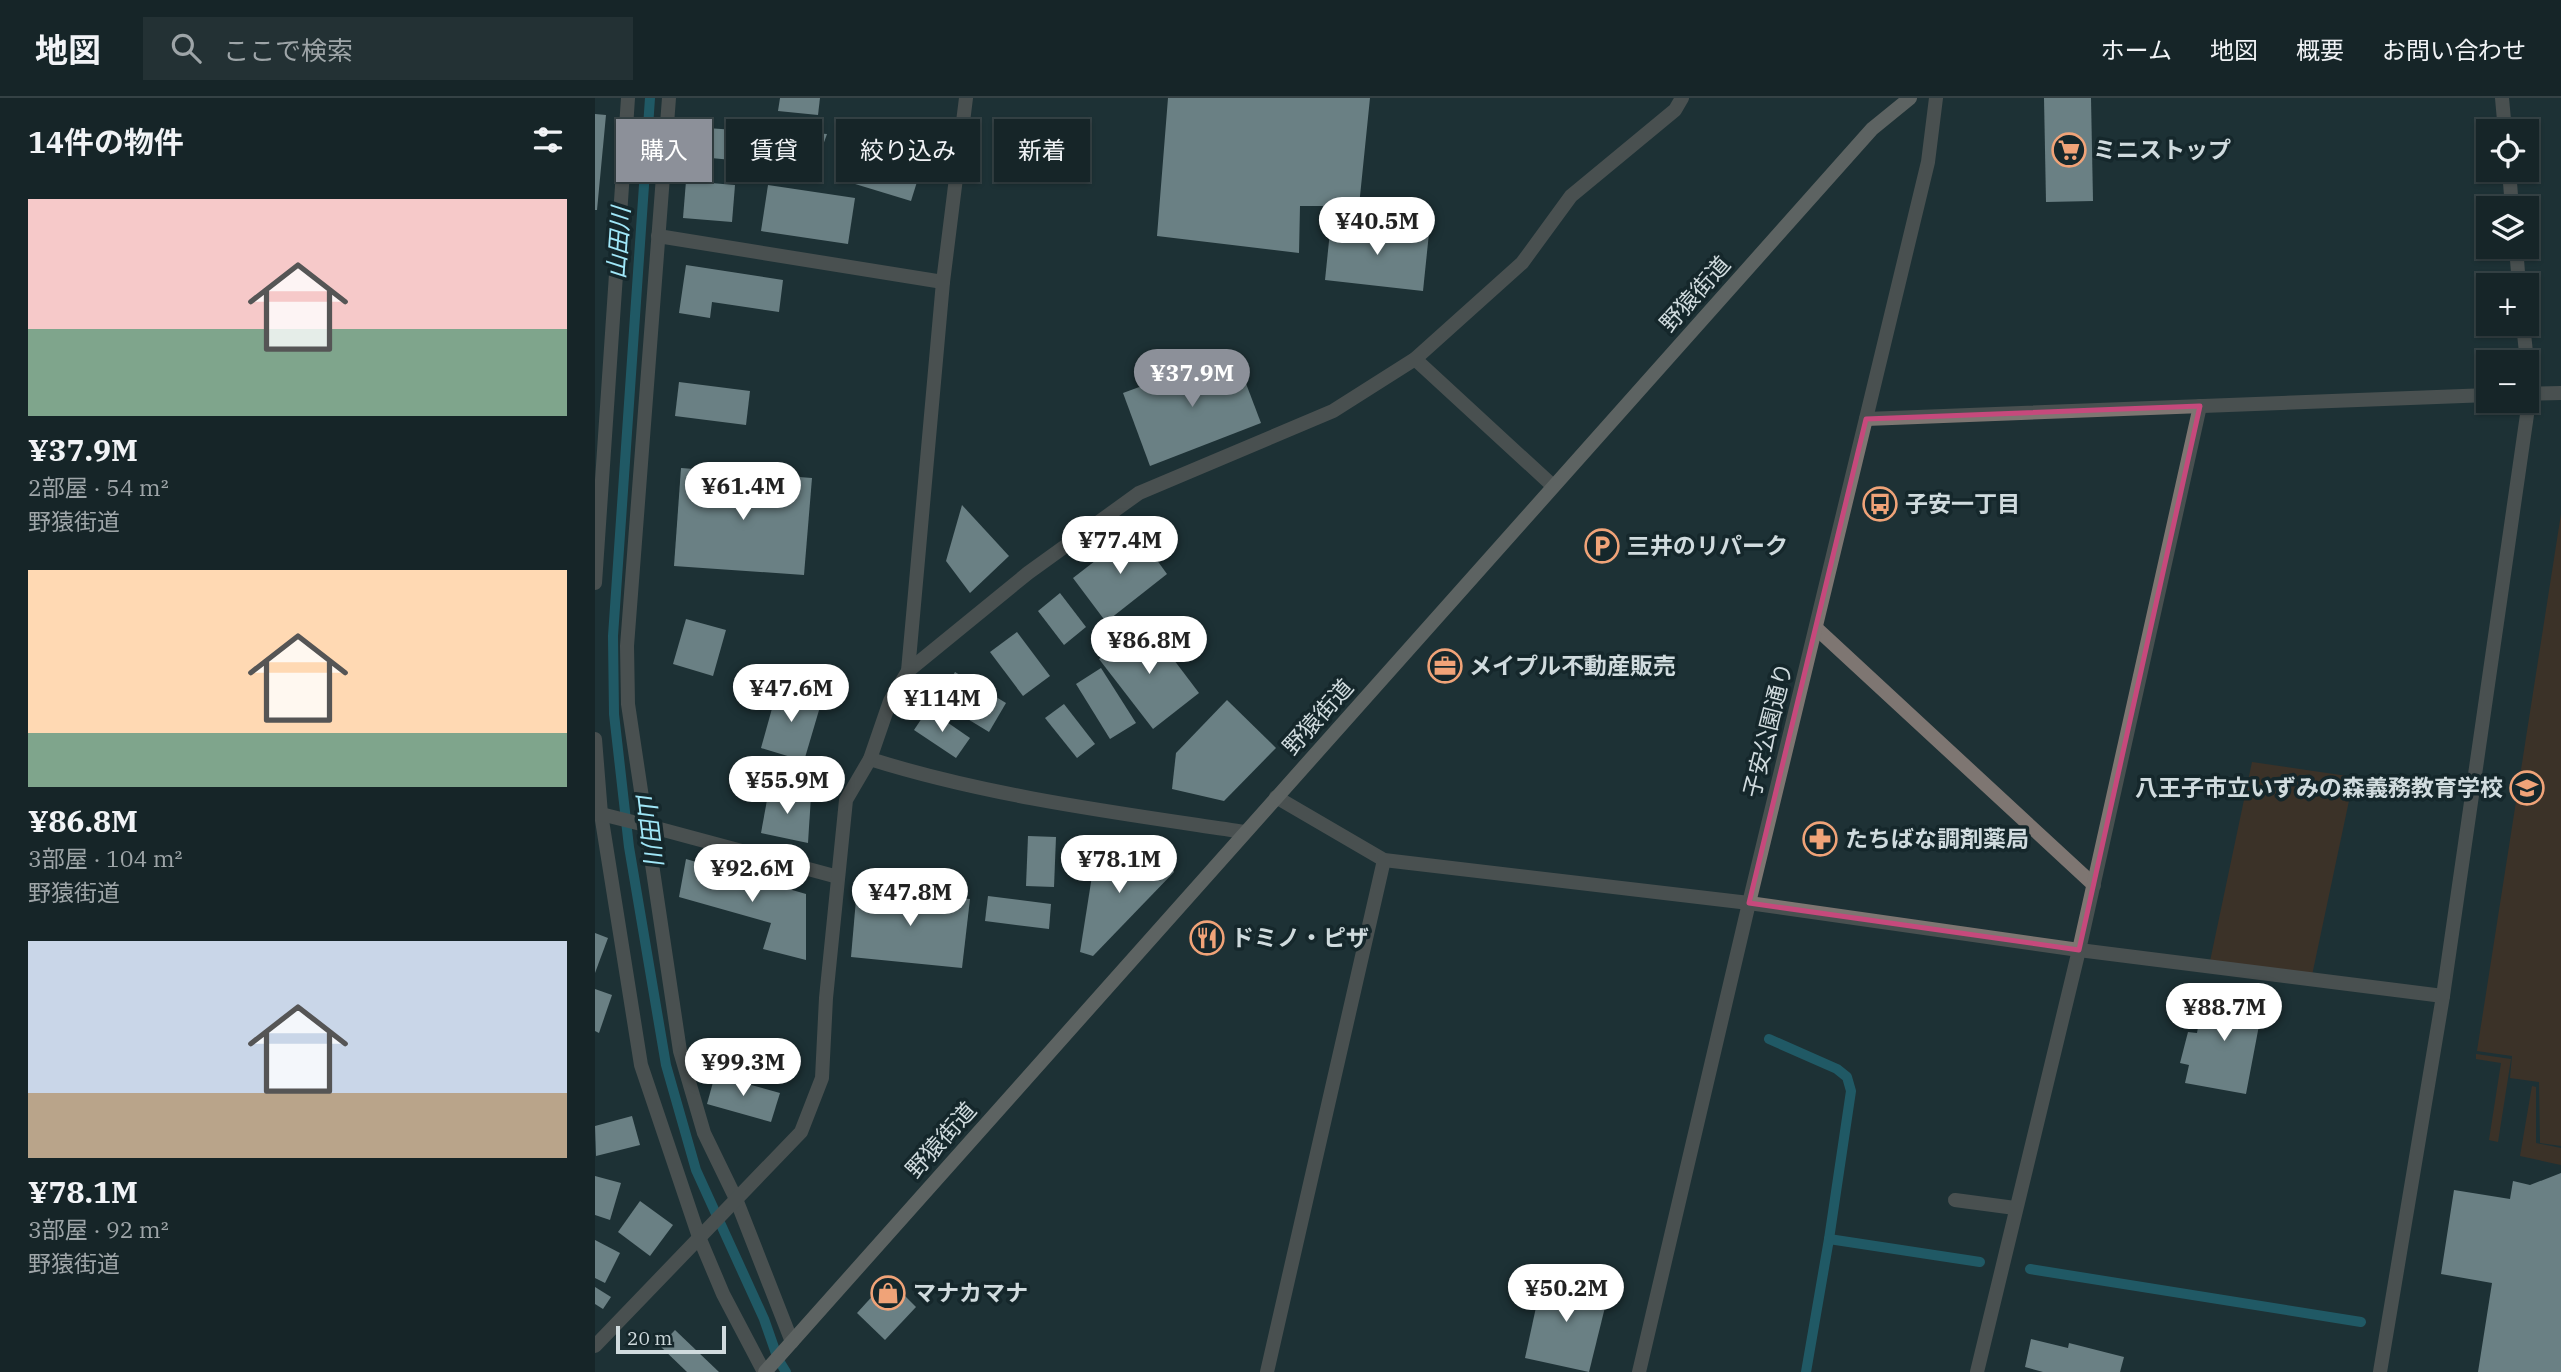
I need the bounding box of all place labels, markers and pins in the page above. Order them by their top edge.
supermarket icon: ミニストップ [2050,131,2088,169]
place label: ミニストップ [2093,134,2231,164]
pin: ¥40.5M [1320,198,1434,257]
pin: ¥37.9M [1135,350,1249,409]
pin: ¥61.4M [686,462,800,522]
bus stop icon: 子安一丁目 [1861,485,1899,523]
place label: 子安一丁目 [1905,488,2020,518]
pin: ¥77.4M [1063,517,1177,576]
parking icon: 三井のリパーク [1583,527,1621,565]
place label: 三井のリパーク [1627,530,1788,560]
pin: ¥86.8M [1092,616,1206,676]
office icon: メイプル不動産販売 [1426,647,1464,685]
place label: メイプル不動産販売 [1469,650,1676,680]
pin: ¥47.6M [734,664,848,724]
pin: ¥114M [893,674,991,734]
pin: ¥55.9M [730,756,844,816]
school or university icon: 八王子市立いずみの森義務教育学校 [2508,769,2546,807]
place label: 八王子市立いずみの森義務教育学校 [2135,772,2503,802]
pharmacy icon: たちばな調剤薬局 [1801,820,1839,858]
place label: たちばな調剤薬局 [1845,823,2029,853]
pin: ¥78.1M [1062,836,1176,895]
pin: ¥92.6M [695,844,809,904]
pin: ¥47.8M [853,868,967,928]
restaurant icon: ドミノ・ピザ [1188,919,1226,957]
place label: ドミノ・ピザ [1231,922,1369,952]
pin: ¥88.7M [2167,984,2281,1043]
pin: ¥99.3M [686,1038,800,1098]
pin: ¥50.2M [1509,1264,1623,1324]
shop icon: マナカマナ [869,1274,907,1312]
place label: マナカマナ [913,1277,1028,1307]

